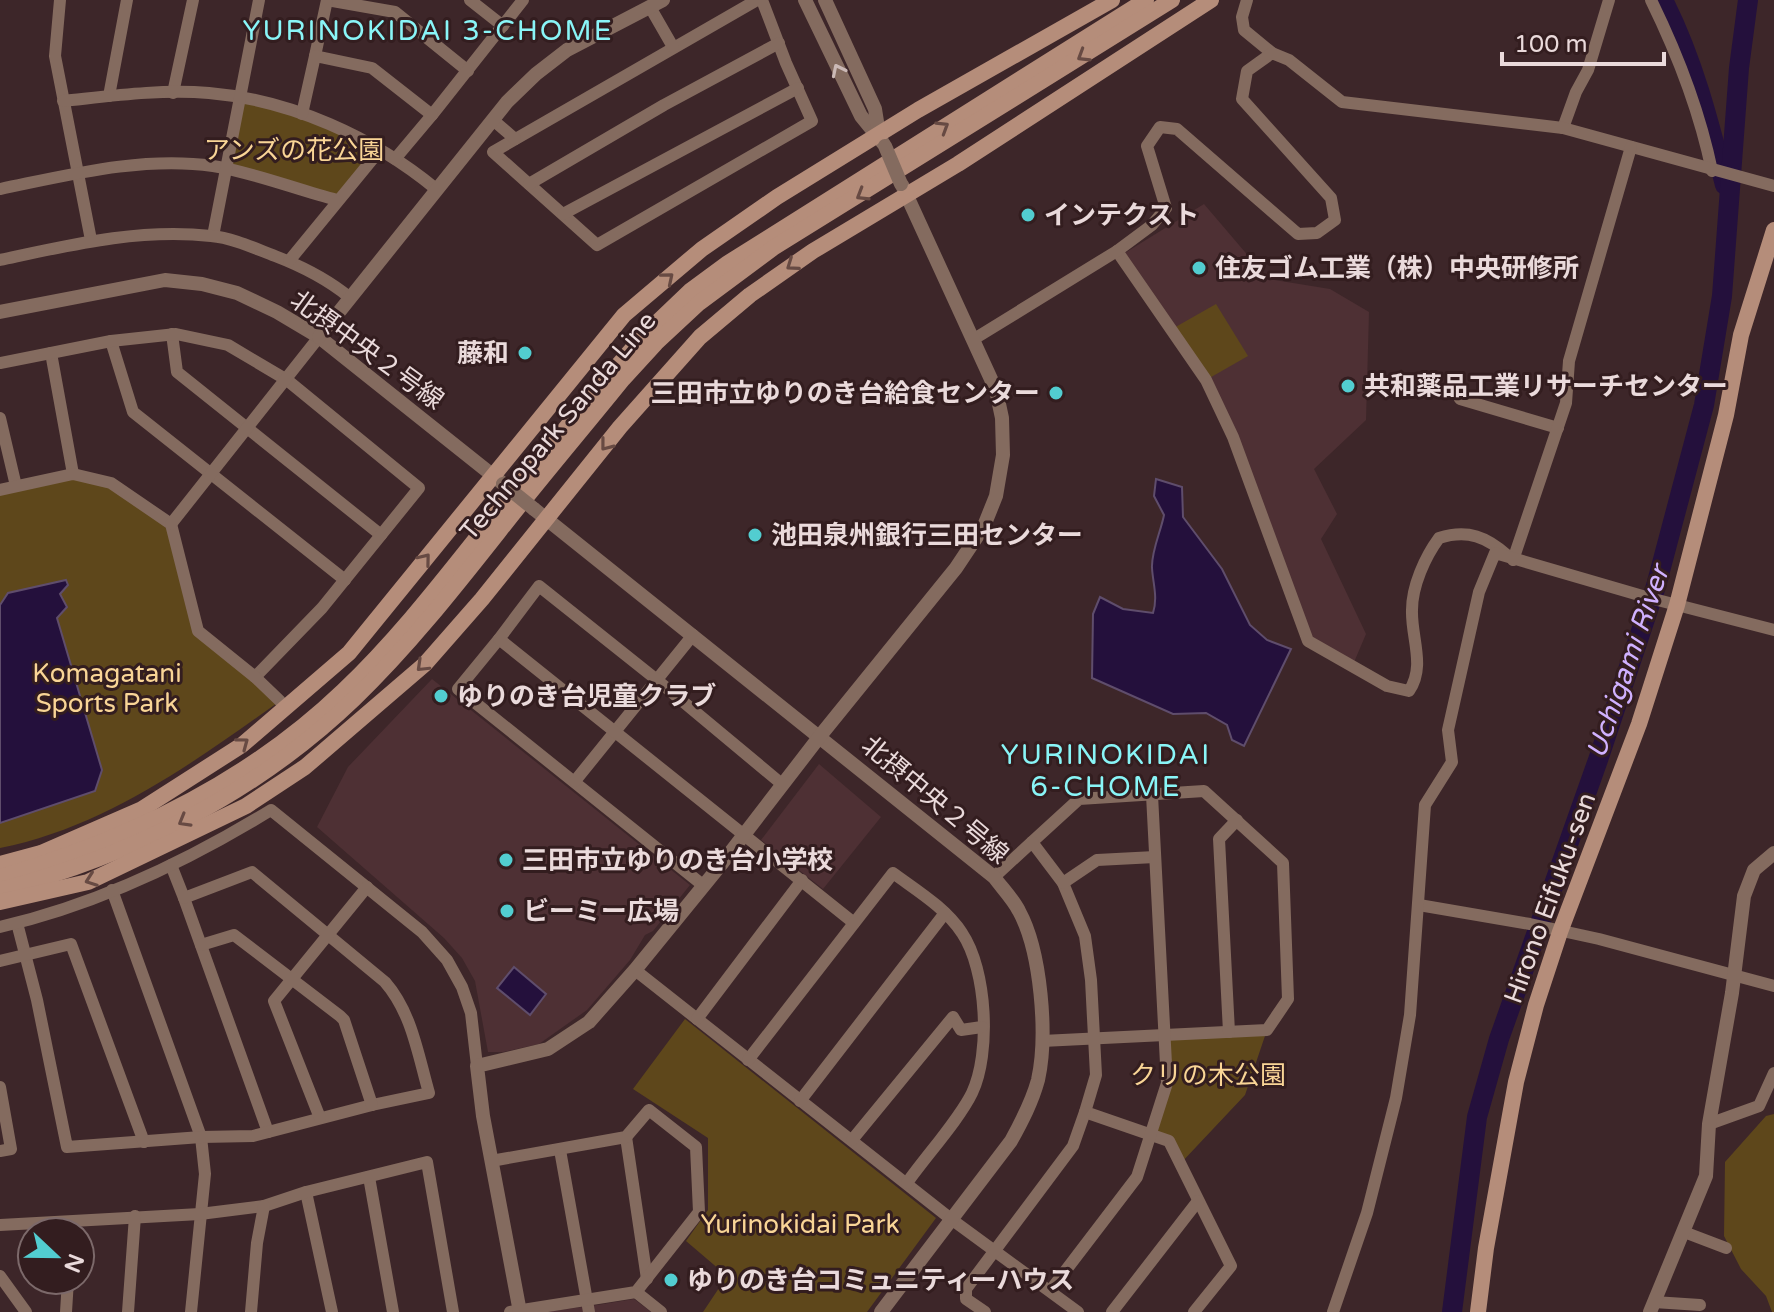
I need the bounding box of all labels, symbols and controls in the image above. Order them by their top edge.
district label: YURINOKIDAI 3-CHOME [242,14,614,48]
scale bar [1502,16,1664,66]
text: 100 m [1514,30,1588,59]
one-way arrow [1077,47,1091,62]
one-way arrow [832,63,848,78]
one-way arrow [934,121,949,137]
park label: アンズの花公園 [204,135,384,166]
one-way arrow [856,185,871,200]
place label: インテクスト [1044,200,1199,231]
marker: インテクスト [1019,206,1037,224]
place label: 住友ゴム工業（株）中央研修所 [1215,253,1579,284]
one-way arrow [787,255,801,270]
marker: 住友ゴム工業（株）中央研修所 [1190,259,1208,277]
one-way arrow [659,273,673,288]
street label: 北摂中央２号線 [284,284,450,416]
street label: Technopark Sanda Line [453,306,663,546]
place label: 藤和 [457,338,509,369]
marker: 藤和 [516,344,534,362]
place label: 共和薬品工業リサーチセンター [1364,371,1728,402]
marker: 共和薬品工業リサーチセンター [1339,377,1357,395]
place label: 三田市立ゆりのき台給食センター [651,378,1040,409]
marker: 三田市立ゆりのき台給食センター [1047,384,1065,402]
one-way arrow [601,436,615,451]
place label: 池田泉州銀行三田センター [771,520,1083,551]
marker: 池田泉州銀行三田センター [746,526,764,544]
one-way arrow [416,553,430,568]
water label: Uchigami River [1579,558,1678,763]
one-way arrow [417,657,431,671]
park label: Komagatani Sports Park [32,658,182,719]
place label: ゆりのき台児童クラブ [457,681,716,712]
marker: ゆりのき台児童クラブ [432,687,450,705]
street label: 北摂中央２号線 [855,730,1015,870]
one-way arrow [234,738,249,752]
district label: YURINOKIDAI 6-CHOME [1001,738,1211,804]
street label: Hirono Eifuku-sen [1497,788,1603,1008]
one-way arrow [178,811,193,827]
place label: 三田市立ゆりのき台小学校 [522,845,833,876]
marker: 三田市立ゆりのき台小学校 [497,851,515,869]
one-way arrow [85,870,99,887]
place label: ビーミー広場 [523,896,679,927]
marker: ビーミー広場 [498,902,516,920]
park label: クリの木公園 [1130,1060,1286,1091]
park label: Yurinokidai Park [700,1209,900,1240]
north arrow [16,1216,96,1296]
text: N [58,1250,89,1276]
place label: ゆりのき台コミュニティーハウス [687,1265,1074,1296]
marker: ゆりのき台コミュニティーハウス [662,1271,680,1289]

